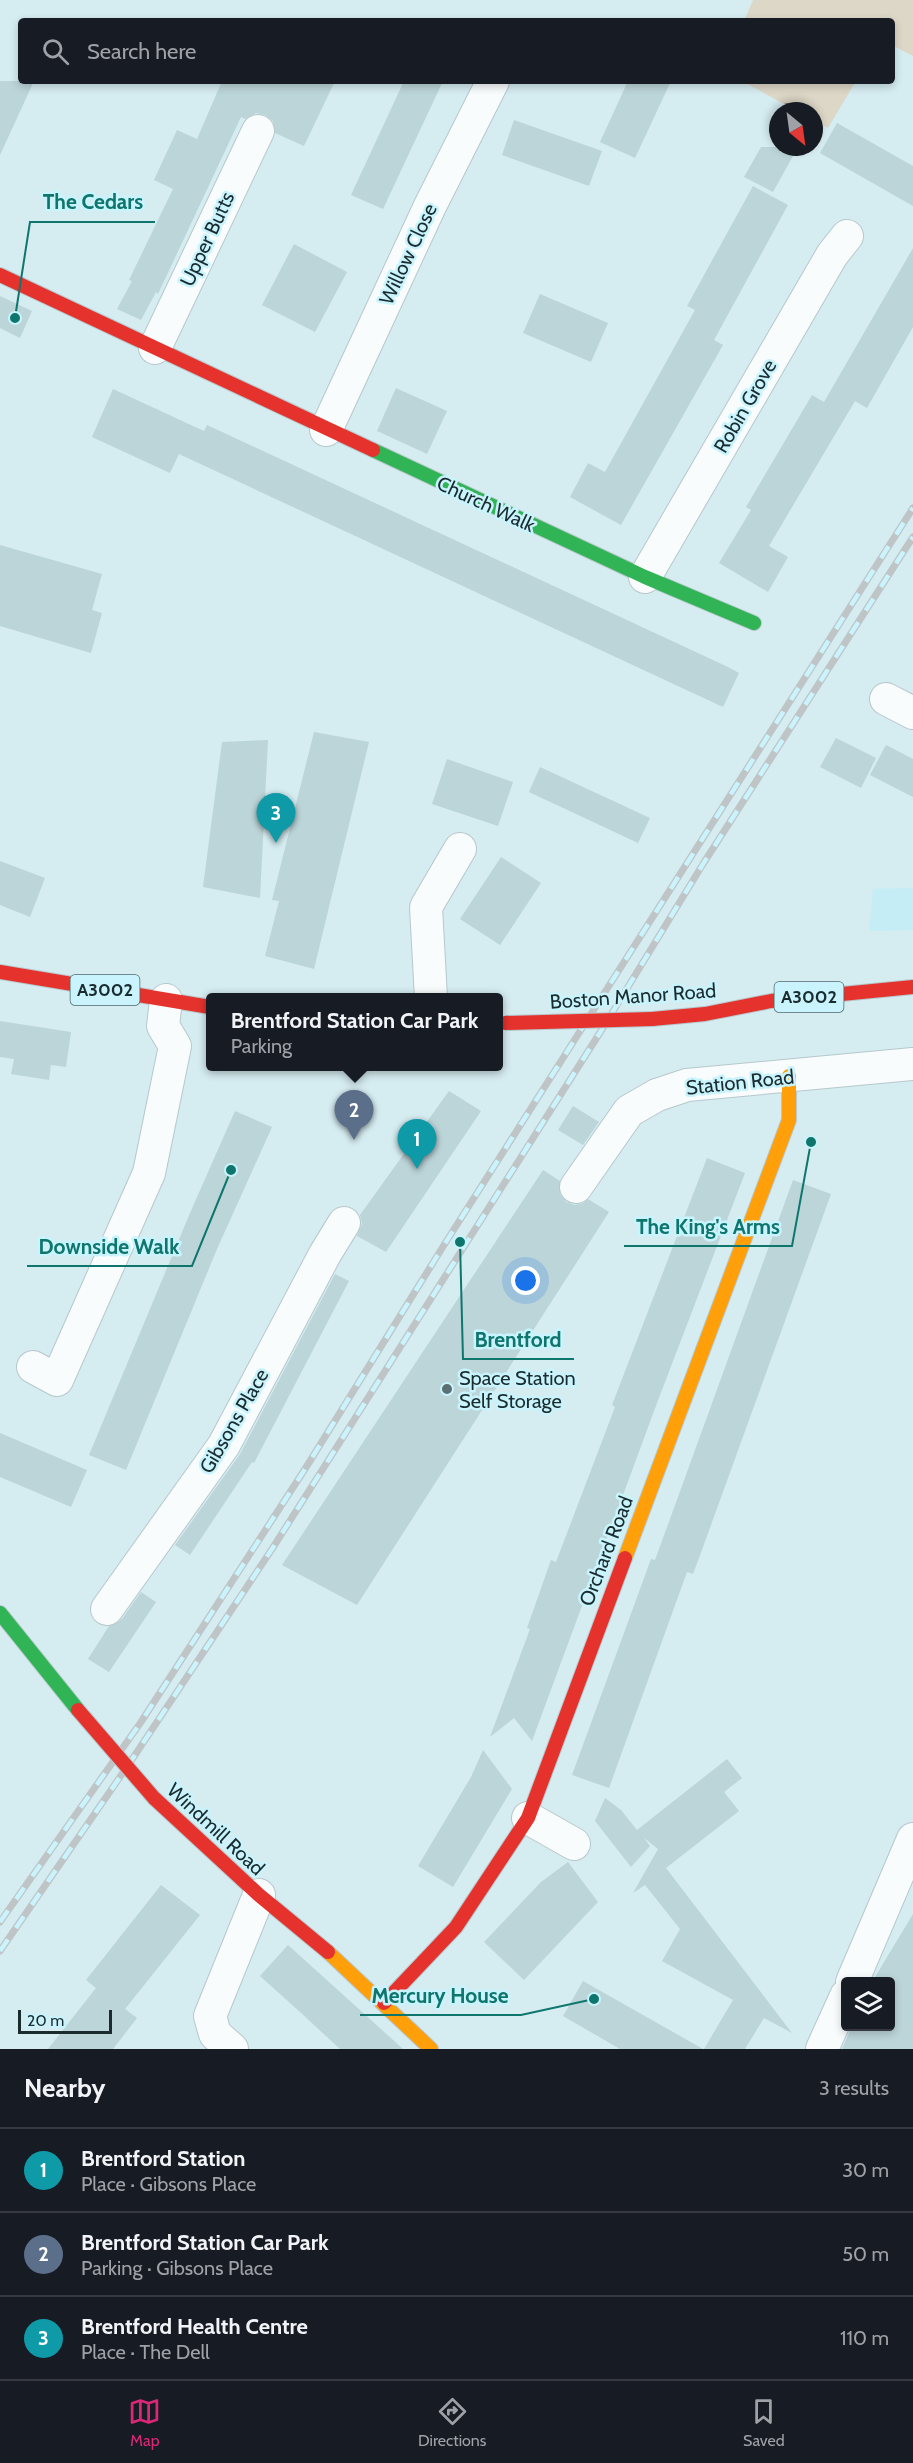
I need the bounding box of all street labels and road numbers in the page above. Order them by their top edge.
street label: Upper Butts [175,188,239,290]
street label: Willow Close [374,200,442,308]
street label: Robin Grove [709,355,781,457]
street label: Church Walk [433,471,539,537]
road number: A3002 [70,975,140,1005]
street label: Boston Manor Road [549,978,717,1014]
road number: A3002 [774,982,844,1012]
street label: Station Road [685,1064,795,1100]
street label: Gibsons Place [194,1364,274,1478]
street label: Orchard Road [574,1493,638,1609]
street label: Windmill Road [162,1778,270,1880]

